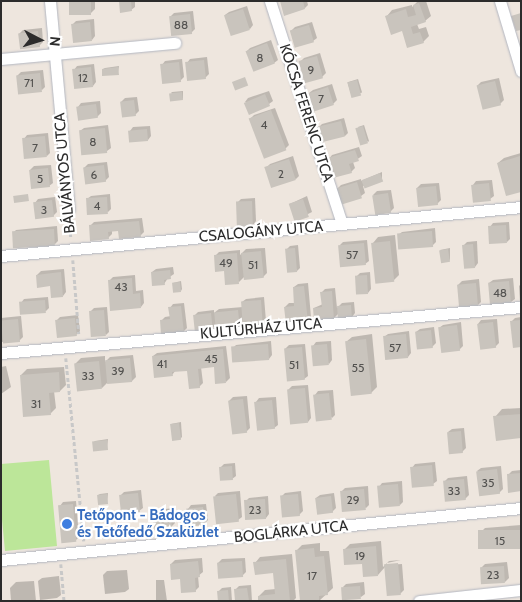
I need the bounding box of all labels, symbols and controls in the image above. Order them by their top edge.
north arrow [15,15,65,65]
house number: 88 [174,18,188,32]
text: N [46,36,64,47]
street label: KÓCSA FERENC UTCA [275,42,337,184]
house number: 8 [256,51,264,65]
house number: 9 [308,63,314,77]
house number: 12 [78,71,88,85]
house number: 71 [24,76,34,90]
house number: 7 [318,92,324,106]
street label: BÁLVÁNYOS UTCA [51,112,79,234]
house number: 4 [261,118,267,132]
house number: 8 [89,135,97,149]
house number: 7 [32,141,38,155]
house number: 2 [278,167,284,181]
house number: 6 [91,168,97,182]
house number: 5 [37,172,43,186]
house number: 4 [94,199,100,213]
house number: 3 [41,203,47,217]
street label: CSALOGÁNY UTCA [198,218,324,246]
house number: 57 [346,248,358,262]
house number: 49 [219,256,233,270]
house number: 51 [248,258,258,272]
house number: 43 [114,280,128,294]
house number: 48 [493,286,507,300]
street label: KULTÚRHÁZ UTCA [199,315,323,343]
house number: 57 [389,341,401,355]
house number: 45 [204,352,218,366]
house number: 41 [157,357,167,371]
house number: 51 [289,358,299,372]
house number: 55 [352,361,364,375]
house number: 39 [111,364,125,378]
house number: 33 [82,369,94,383]
house number: 31 [31,397,41,411]
house number: 35 [482,476,494,490]
house number: 33 [448,484,460,498]
house number: 29 [346,493,360,507]
house number: 23 [249,503,261,517]
place label: Tetőpont - Bádogos és Tetőfedő Szaküzlet [77,506,219,541]
street label: BOGLÁRKA UTCA [233,517,349,547]
marker: Tetőpont - Bádogos és Tetőfedő Szaküzlet [61,518,73,530]
house number: 15 [495,534,505,548]
house number: 19 [355,549,365,563]
house number: 23 [487,568,499,582]
house number: 17 [307,569,317,583]

